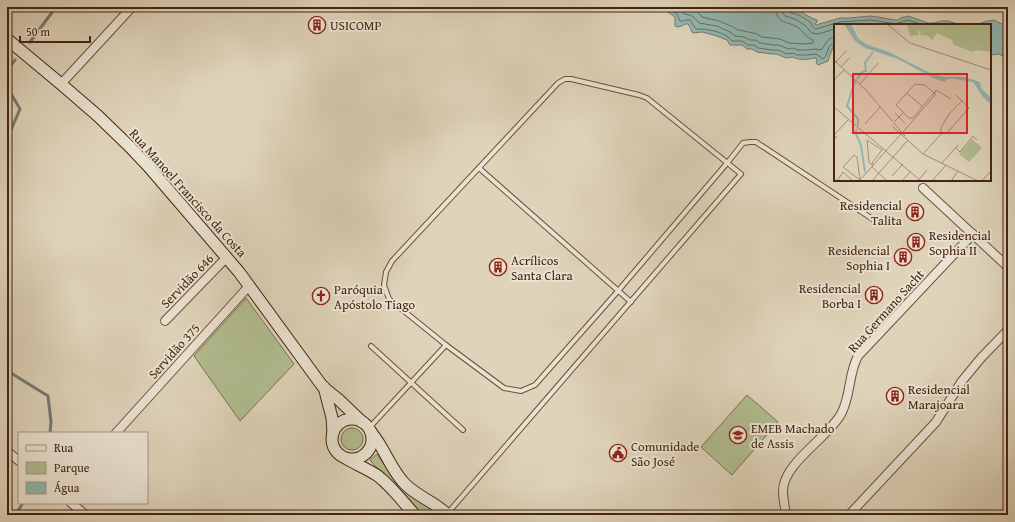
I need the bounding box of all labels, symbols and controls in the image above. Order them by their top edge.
building icon: USICOMP [307,15,327,35]
place label: USICOMP [330,16,382,35]
scale bar [20,18,90,44]
text: 50 m [26,23,50,40]
inset map [834,24,991,181]
street label: Rua Manoel Francisco da Costa [125,124,252,262]
place label: Residencial Talita [840,196,903,230]
building icon: Residencial Talita [905,202,925,222]
place label: Residencial Sophia II [929,226,991,260]
building icon: Residencial Sophia II [906,232,926,252]
place label: Residencial Sophia I [828,241,890,275]
building icon: Residencial Sophia I [893,247,913,267]
street label: Servidão 646 [156,249,218,313]
place label: Acrílicos Santa Clara [511,251,573,285]
building icon: Acrílicos Santa Clara [488,257,508,277]
street label: Rua Germano Sacht [843,265,929,357]
place label: Residencial Borba I [799,279,861,313]
place label: Paróquia Apóstolo Tiago [334,280,416,314]
building icon: Residencial Borba I [864,285,884,305]
church icon: Paróquia Apóstolo Tiago [311,286,331,306]
street label: Servidão 375 [144,319,204,383]
place label: Residencial Marajoara [908,380,970,414]
building icon: Residencial Marajoara [885,386,905,406]
place label: EMEB Machado de Assis [751,419,835,453]
school or university icon: EMEB Machado de Assis [728,425,748,445]
legend [18,432,148,504]
place label: Comunidade São José [631,437,699,471]
text: Rua [54,439,73,456]
public building icon: Comunidade São José [608,443,628,463]
text: Parque [54,459,90,476]
text: Água [54,479,80,496]

